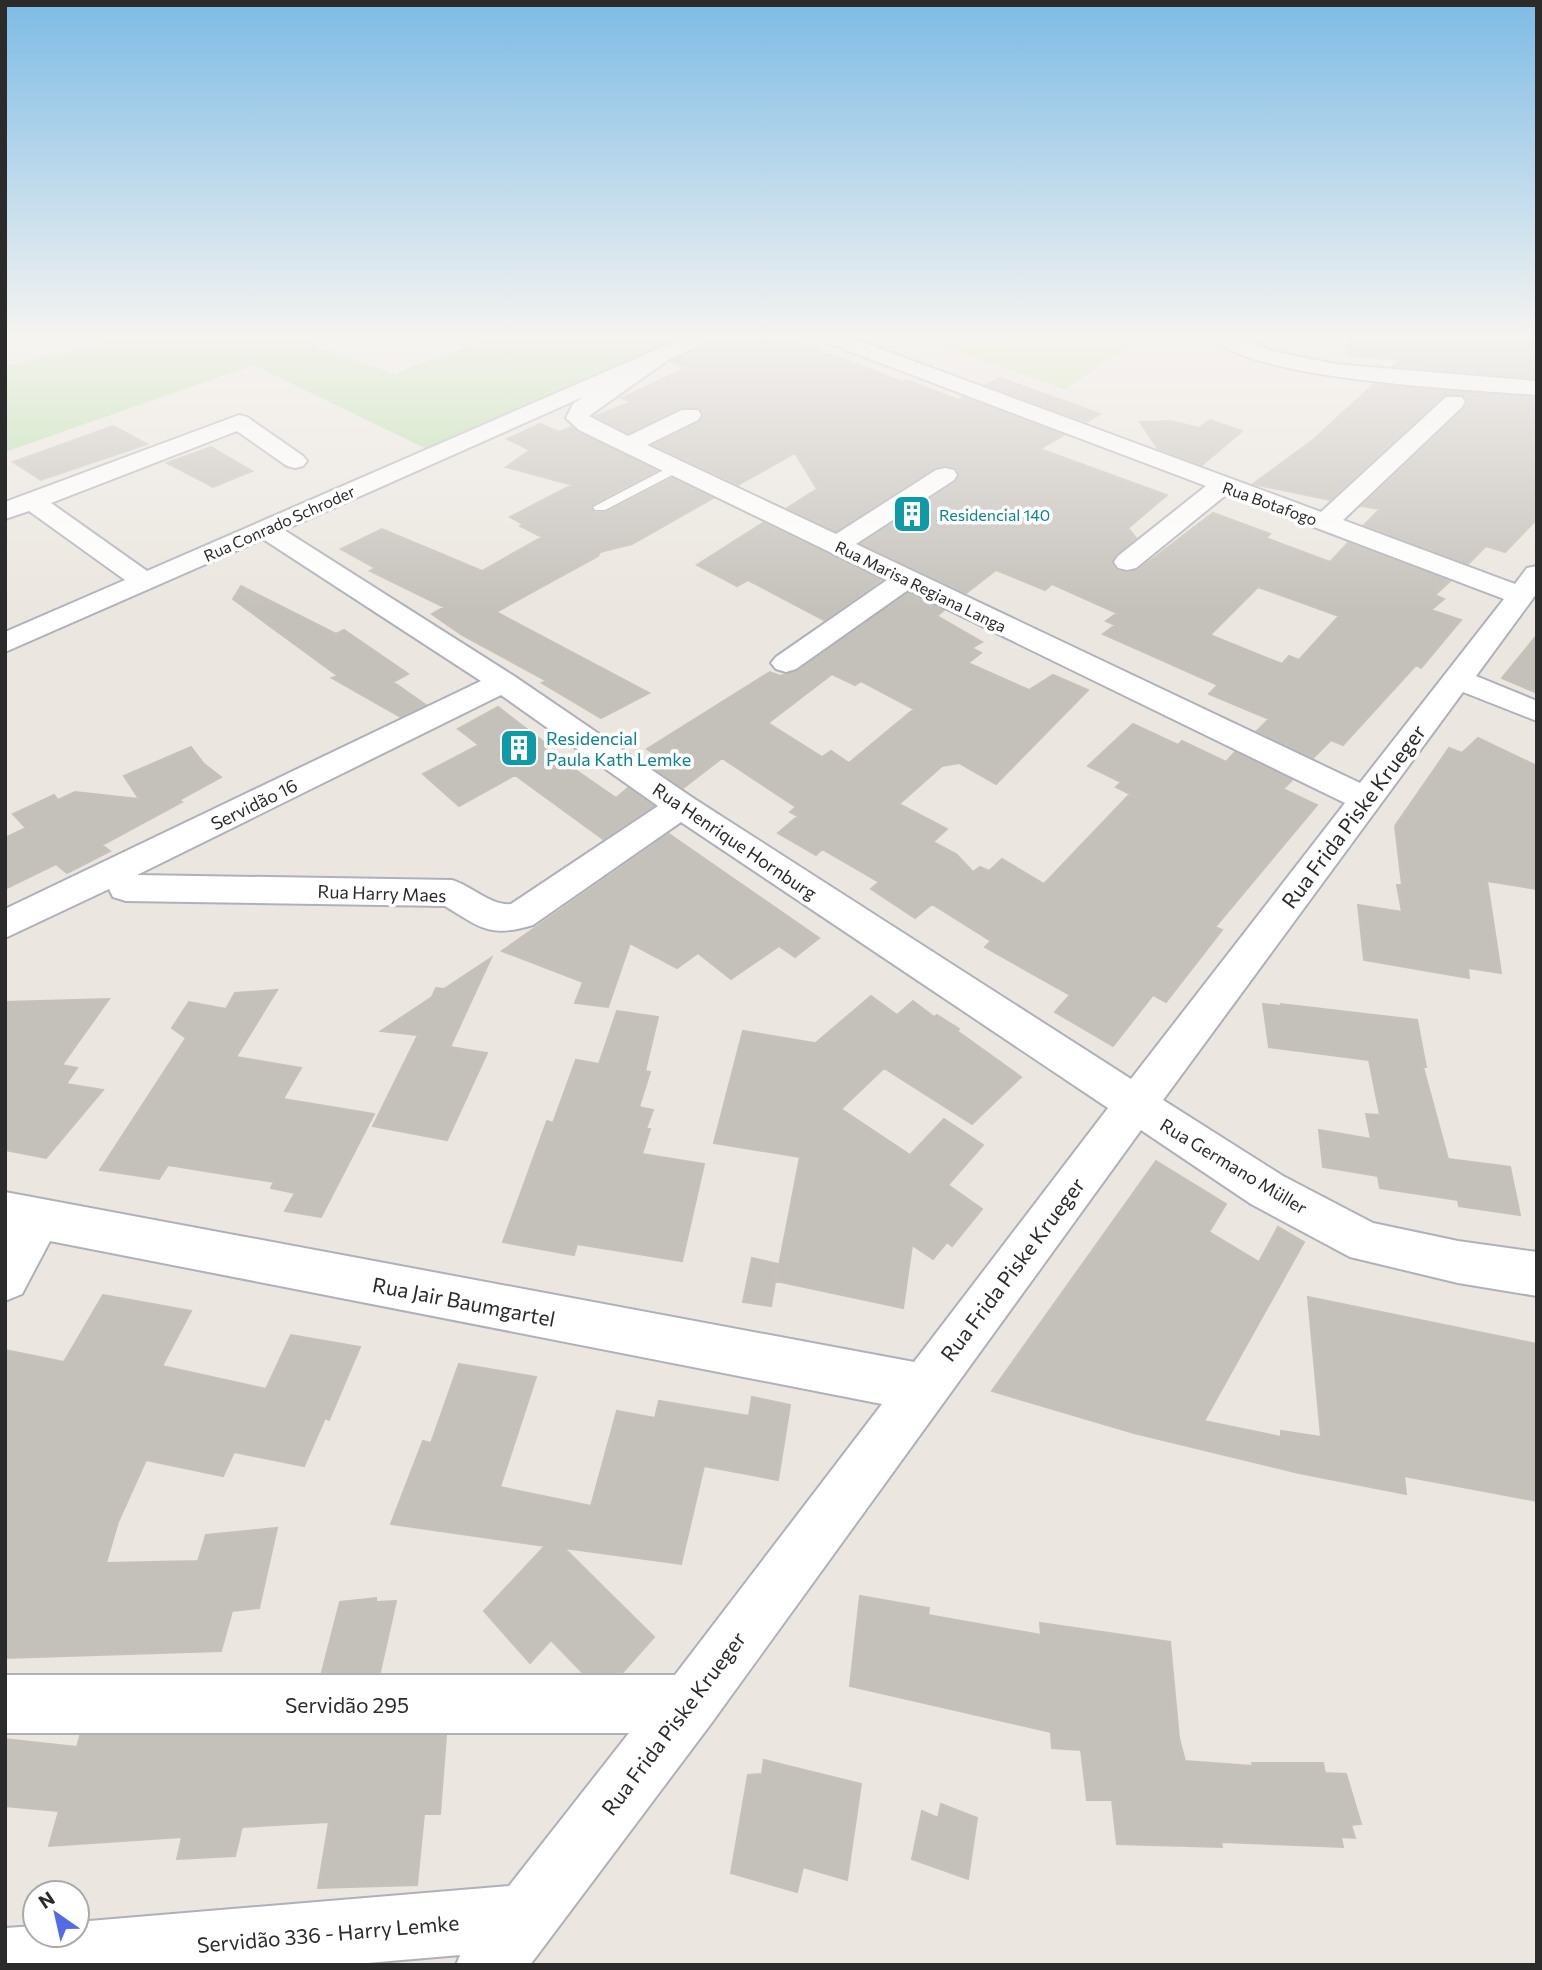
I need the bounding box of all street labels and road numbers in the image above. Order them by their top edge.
street label: Rua Botafogo [1220,477,1320,529]
street label: Rua Conrado Schroder [201,481,358,565]
street label: Rua Marisa Regiana Langa [832,536,1010,636]
street label: Rua Frida Piske Krueger [1276,719,1430,913]
street label: Servidão 16 [207,774,301,834]
street label: Rua Henrique Hornburg [649,778,821,904]
street label: Rua Harry Maes [317,880,447,906]
street label: Rua Germano Müller [1157,1113,1311,1219]
street label: Rua Frida Piske Krueger [935,1172,1089,1366]
street label: Rua Jair Baumgartel [370,1271,558,1331]
street label: Rua Frida Piske Krueger [596,1626,750,1820]
street label: Servidão 295 [285,1692,409,1717]
street label: Servidão 336 - Harry Lemke [196,1909,460,1957]

